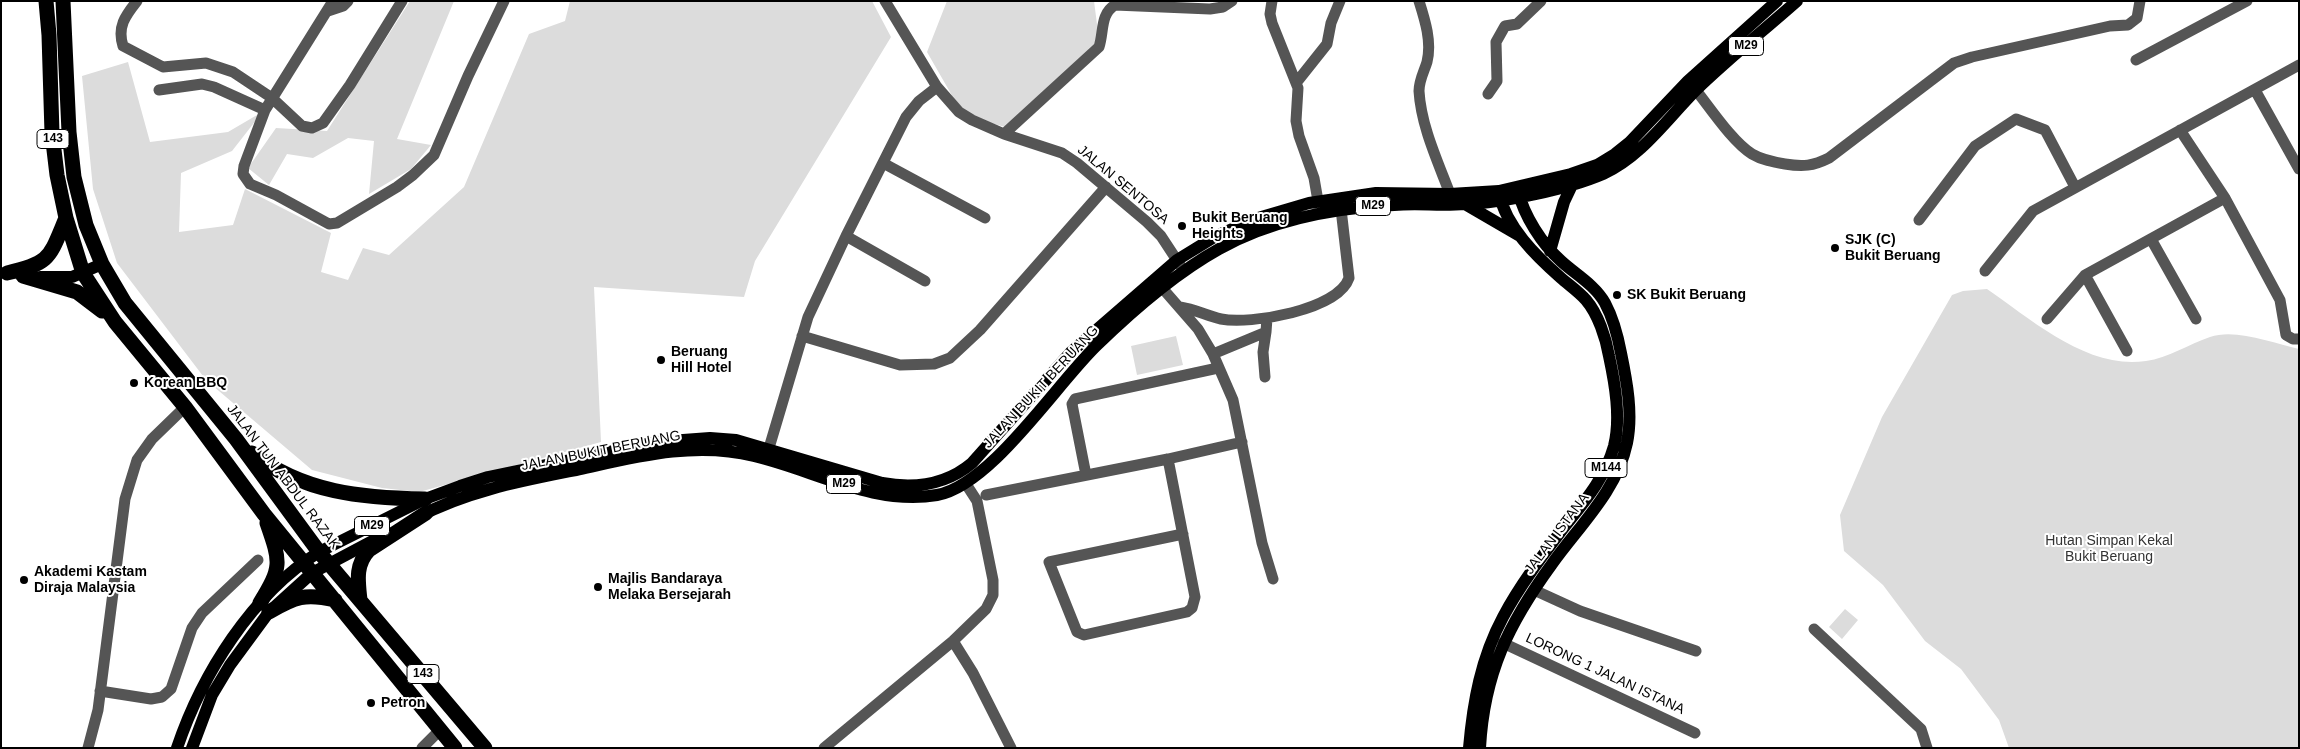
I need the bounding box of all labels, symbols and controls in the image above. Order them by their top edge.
road number: M29 [1728,36,1764,56]
road number: 143 [37,130,69,148]
street label: JALAN SENTOSA [1074,142,1172,228]
road number: M29 [1356,197,1390,216]
place label: Bukit Beruang Heights [1192,210,1288,242]
marker: Bukit Beruang Heights [1176,220,1188,232]
place label: SJK (C) Bukit Beruang [1845,232,1941,264]
marker: SJK (C) Bukit Beruang [1829,242,1841,254]
place label: SK Bukit Beruang [1627,287,1746,303]
marker: SK Bukit Beruang [1611,289,1623,301]
street label: JALAN BUKIT BERUANG [980,322,1102,452]
place label: Beruang Hill Hotel [671,344,732,377]
marker: Beruang Hill Hotel [655,354,667,366]
place label: Korean BBQ [144,375,227,391]
marker: Korean BBQ [128,377,140,389]
street label: JALAN TUN ABDUL RAZAK [223,401,343,553]
street label: JALAN BUKIT BERUANG [520,427,682,475]
road number: M144 [1585,458,1627,478]
road number: M29 [826,474,862,494]
street label: JALAN ISTANA [1521,490,1593,578]
road number: M29 [354,516,390,536]
park label: Hutan Simpan Kekal Bukit Beruang [2045,533,2173,566]
place label: Akademi Kastam Diraja Malaysia [34,564,147,596]
place label: Majlis Bandaraya Melaka Bersejarah [608,571,731,604]
marker: Akademi Kastam Diraja Malaysia [18,574,30,586]
marker: Majlis Bandaraya Melaka Bersejarah [592,581,604,593]
street label: LORONG 1 JALAN ISTANA [1523,630,1687,718]
road number: 143 [407,664,439,684]
place label: Petron [381,695,425,711]
marker: Petron [365,697,377,709]

